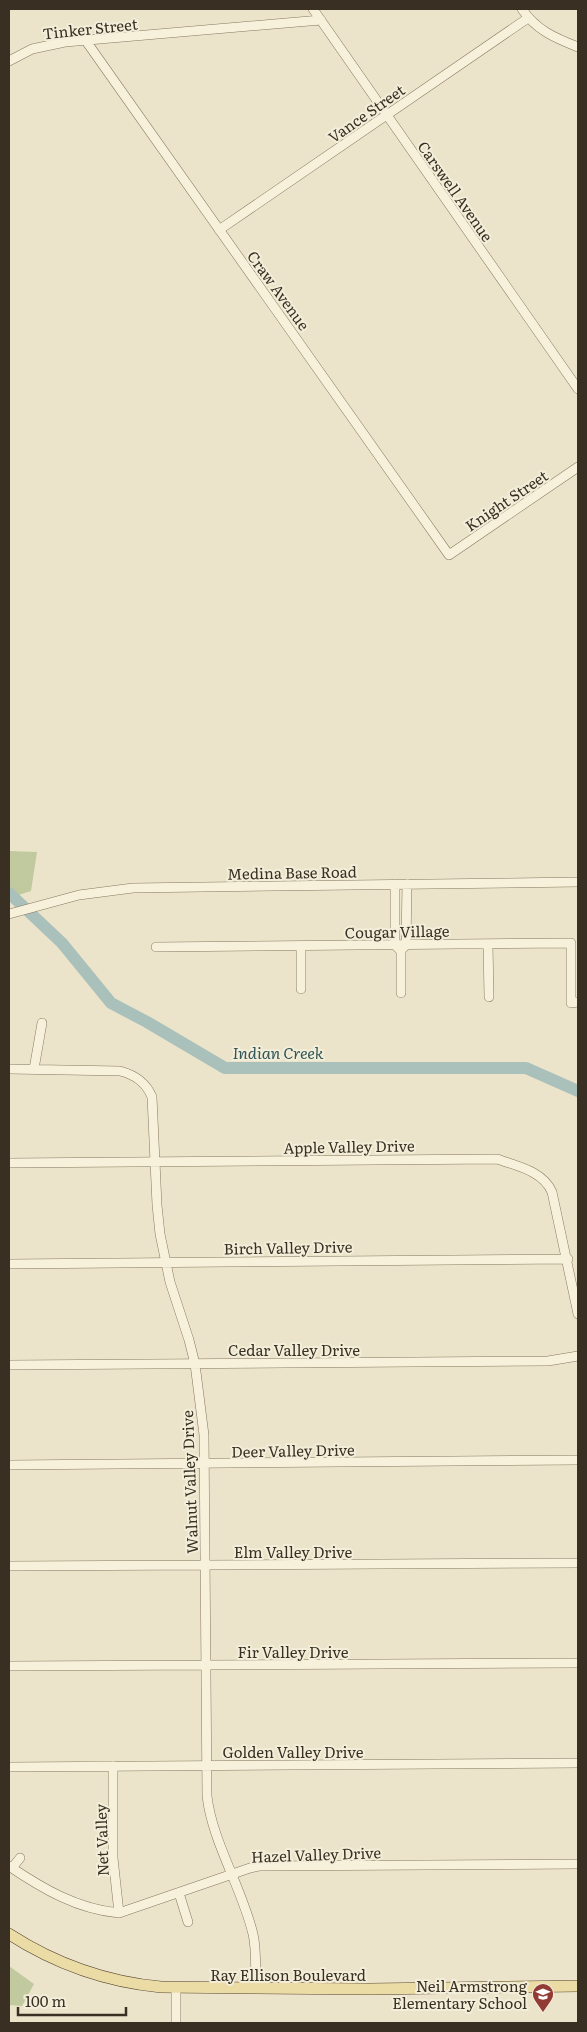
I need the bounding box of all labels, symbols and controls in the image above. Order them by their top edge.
street label: Tinker Street [41,12,139,44]
street label: Vance Street [323,78,409,148]
street label: Carswell Avenue [413,136,499,246]
street label: Craw Avenue [242,245,316,335]
street label: Knight Street [460,464,552,536]
street label: Medina Base Road [227,859,357,885]
street label: Cougar Village [344,919,450,943]
water label: Indian Creek [232,1040,324,1064]
street label: Apple Valley Drive [283,1133,415,1159]
street label: Birch Valley Drive [223,1234,353,1260]
street label: Cedar Valley Drive [228,1338,360,1361]
street label: Walnut Valley Drive [175,1410,203,1554]
street label: Deer Valley Drive [231,1437,355,1463]
street label: Elm Valley Drive [234,1540,353,1563]
street label: Fir Valley Drive [238,1640,349,1663]
street label: Golden Valley Drive [223,1740,364,1763]
street label: Net Valley [88,1803,114,1877]
street label: Hazel Valley Drive [251,1840,382,1868]
street label: Ray Ellison Boulevard [210,1963,366,1986]
place label: Neil Armstrong Elementary School [392,1974,528,2014]
school or university icon: Neil Armstrong Elementary School [531,1982,555,2013]
scale bar [18,1984,125,2016]
text: 100 m [25,1989,66,2012]

